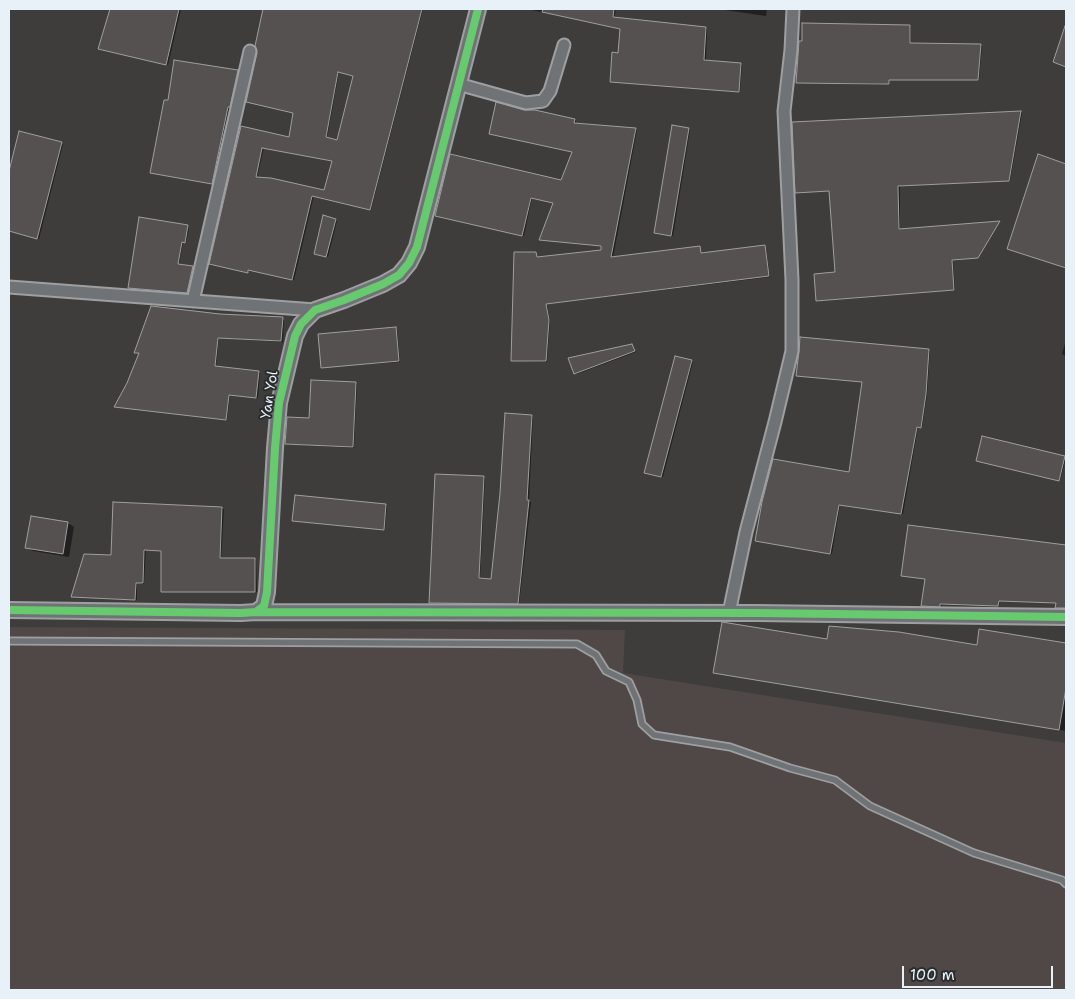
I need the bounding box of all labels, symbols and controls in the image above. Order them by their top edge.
street label: Yan Yol [258,370,282,420]
scale bar [905,956,1056,988]
text: 100 m [910,965,955,985]

